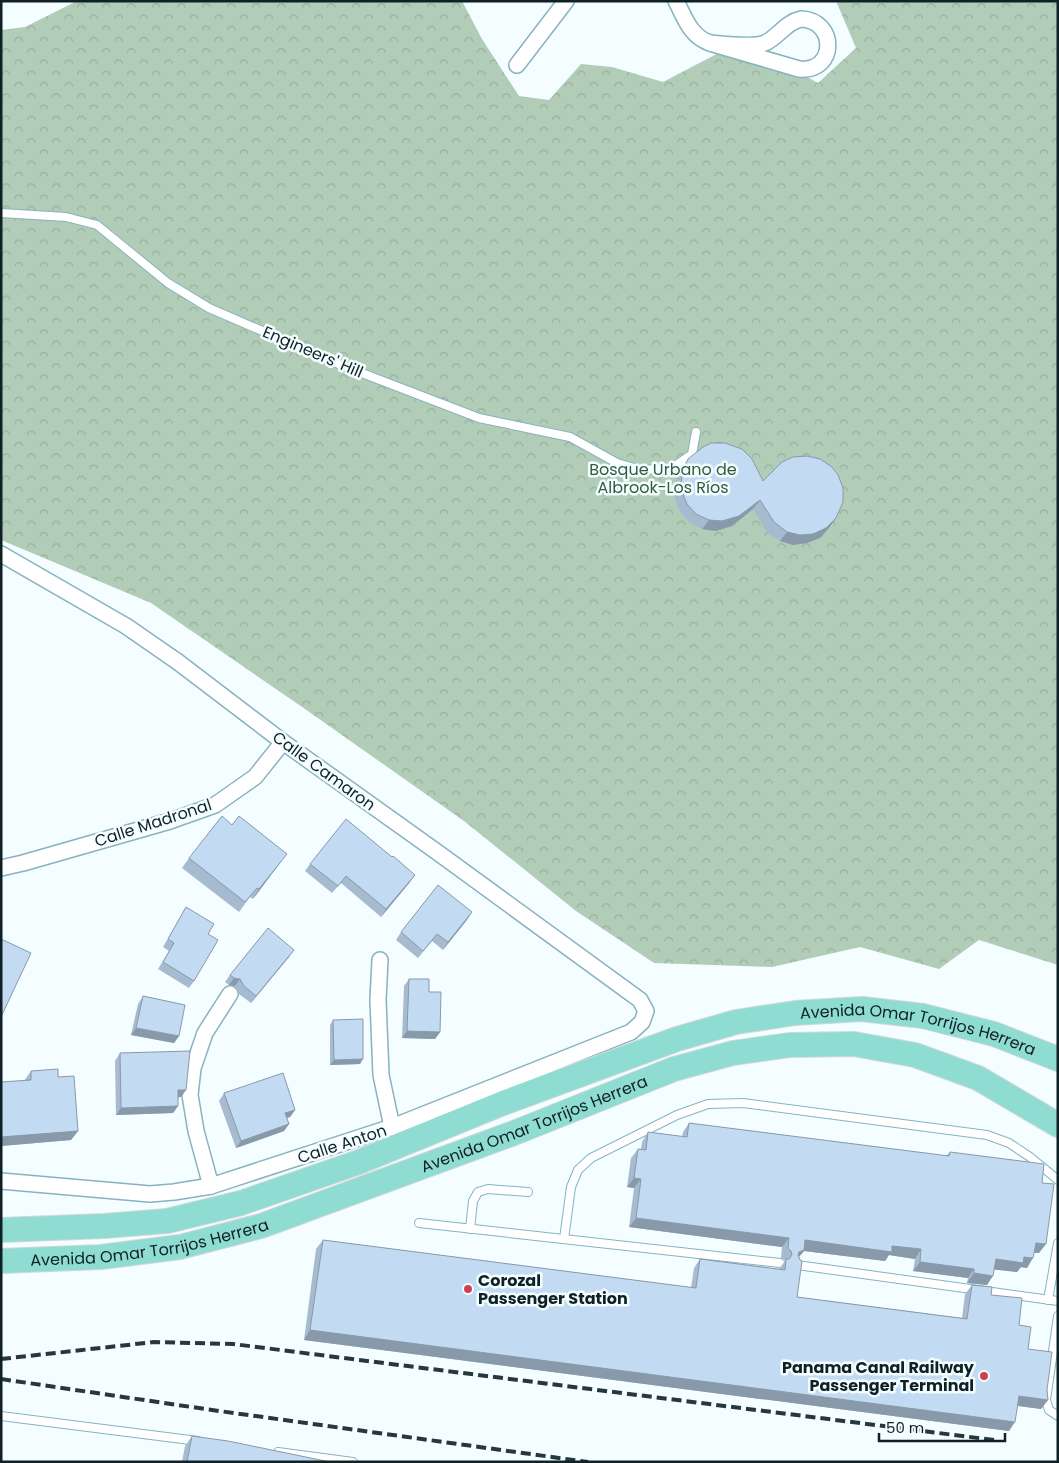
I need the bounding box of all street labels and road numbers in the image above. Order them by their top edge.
street label: Engineers' Hill [259,320,367,384]
street label: Calle Camaron [268,726,380,816]
street label: Calle Madronal [92,793,214,853]
street label: Avenida Omar Torrijos Herrera [799,997,1040,1061]
street label: Avenida Omar Torrijos Herrera [418,1069,651,1178]
street label: Calle Anton [294,1119,390,1169]
street label: Avenida Omar Torrijos Herrera [30,1213,272,1271]

